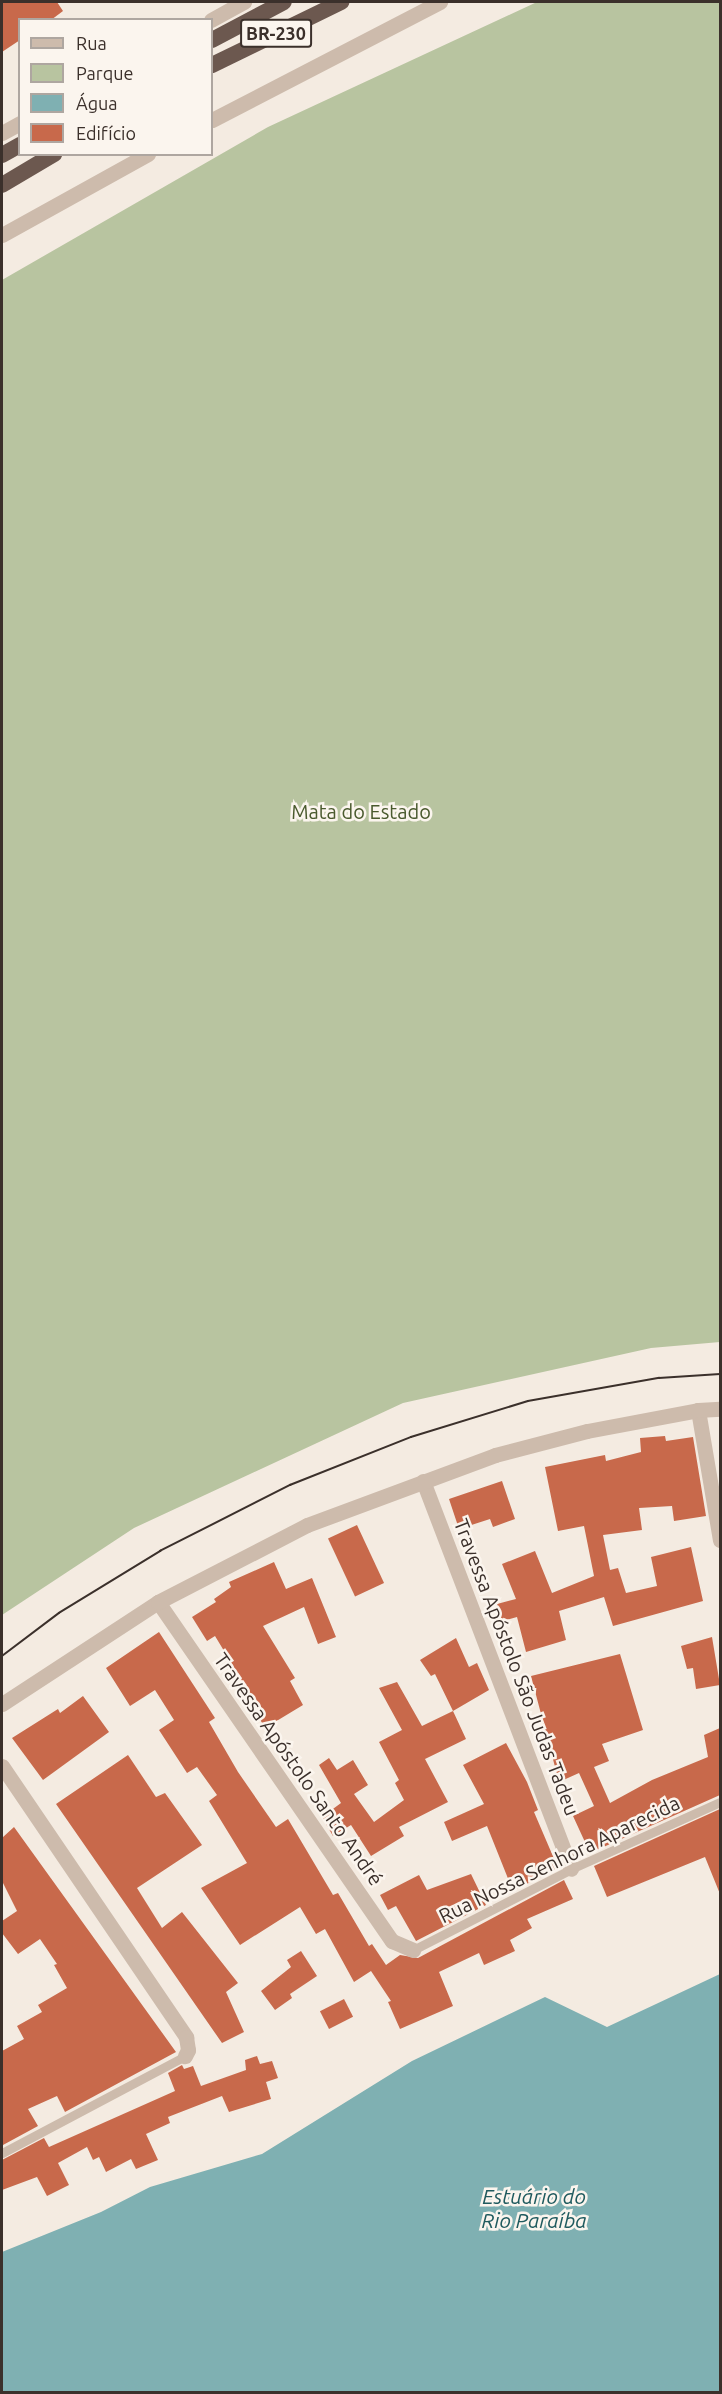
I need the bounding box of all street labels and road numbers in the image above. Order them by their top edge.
road number: BR-230 [240,18,312,48]
street label: Travessa Apóstolo São Judas Tadeu [449,1515,585,1819]
street label: Travessa Apóstolo Santo André [209,1648,389,1890]
street label: Rua Nossa Senhora Aparecida [435,1790,683,1928]

